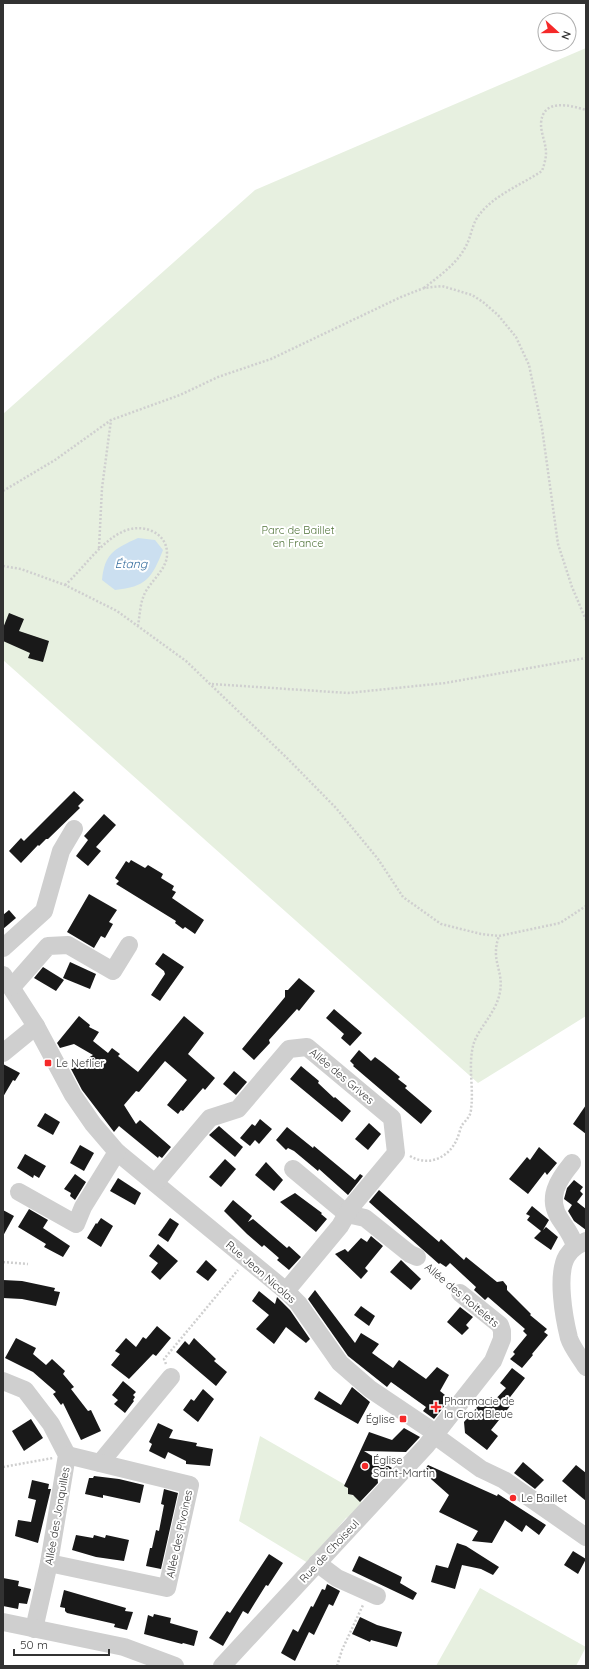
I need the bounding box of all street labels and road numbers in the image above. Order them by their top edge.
street label: Allée des Grives [307,1045,377,1107]
street label: Rue Jean Nicolas [223,1238,299,1306]
street label: Allée des Roitelets [422,1260,502,1330]
street label: Allée des Jonquilles [41,1466,73,1566]
street label: Allée des Pivoines [163,1489,195,1579]
street label: Rue de Choiseul [296,1517,362,1585]

